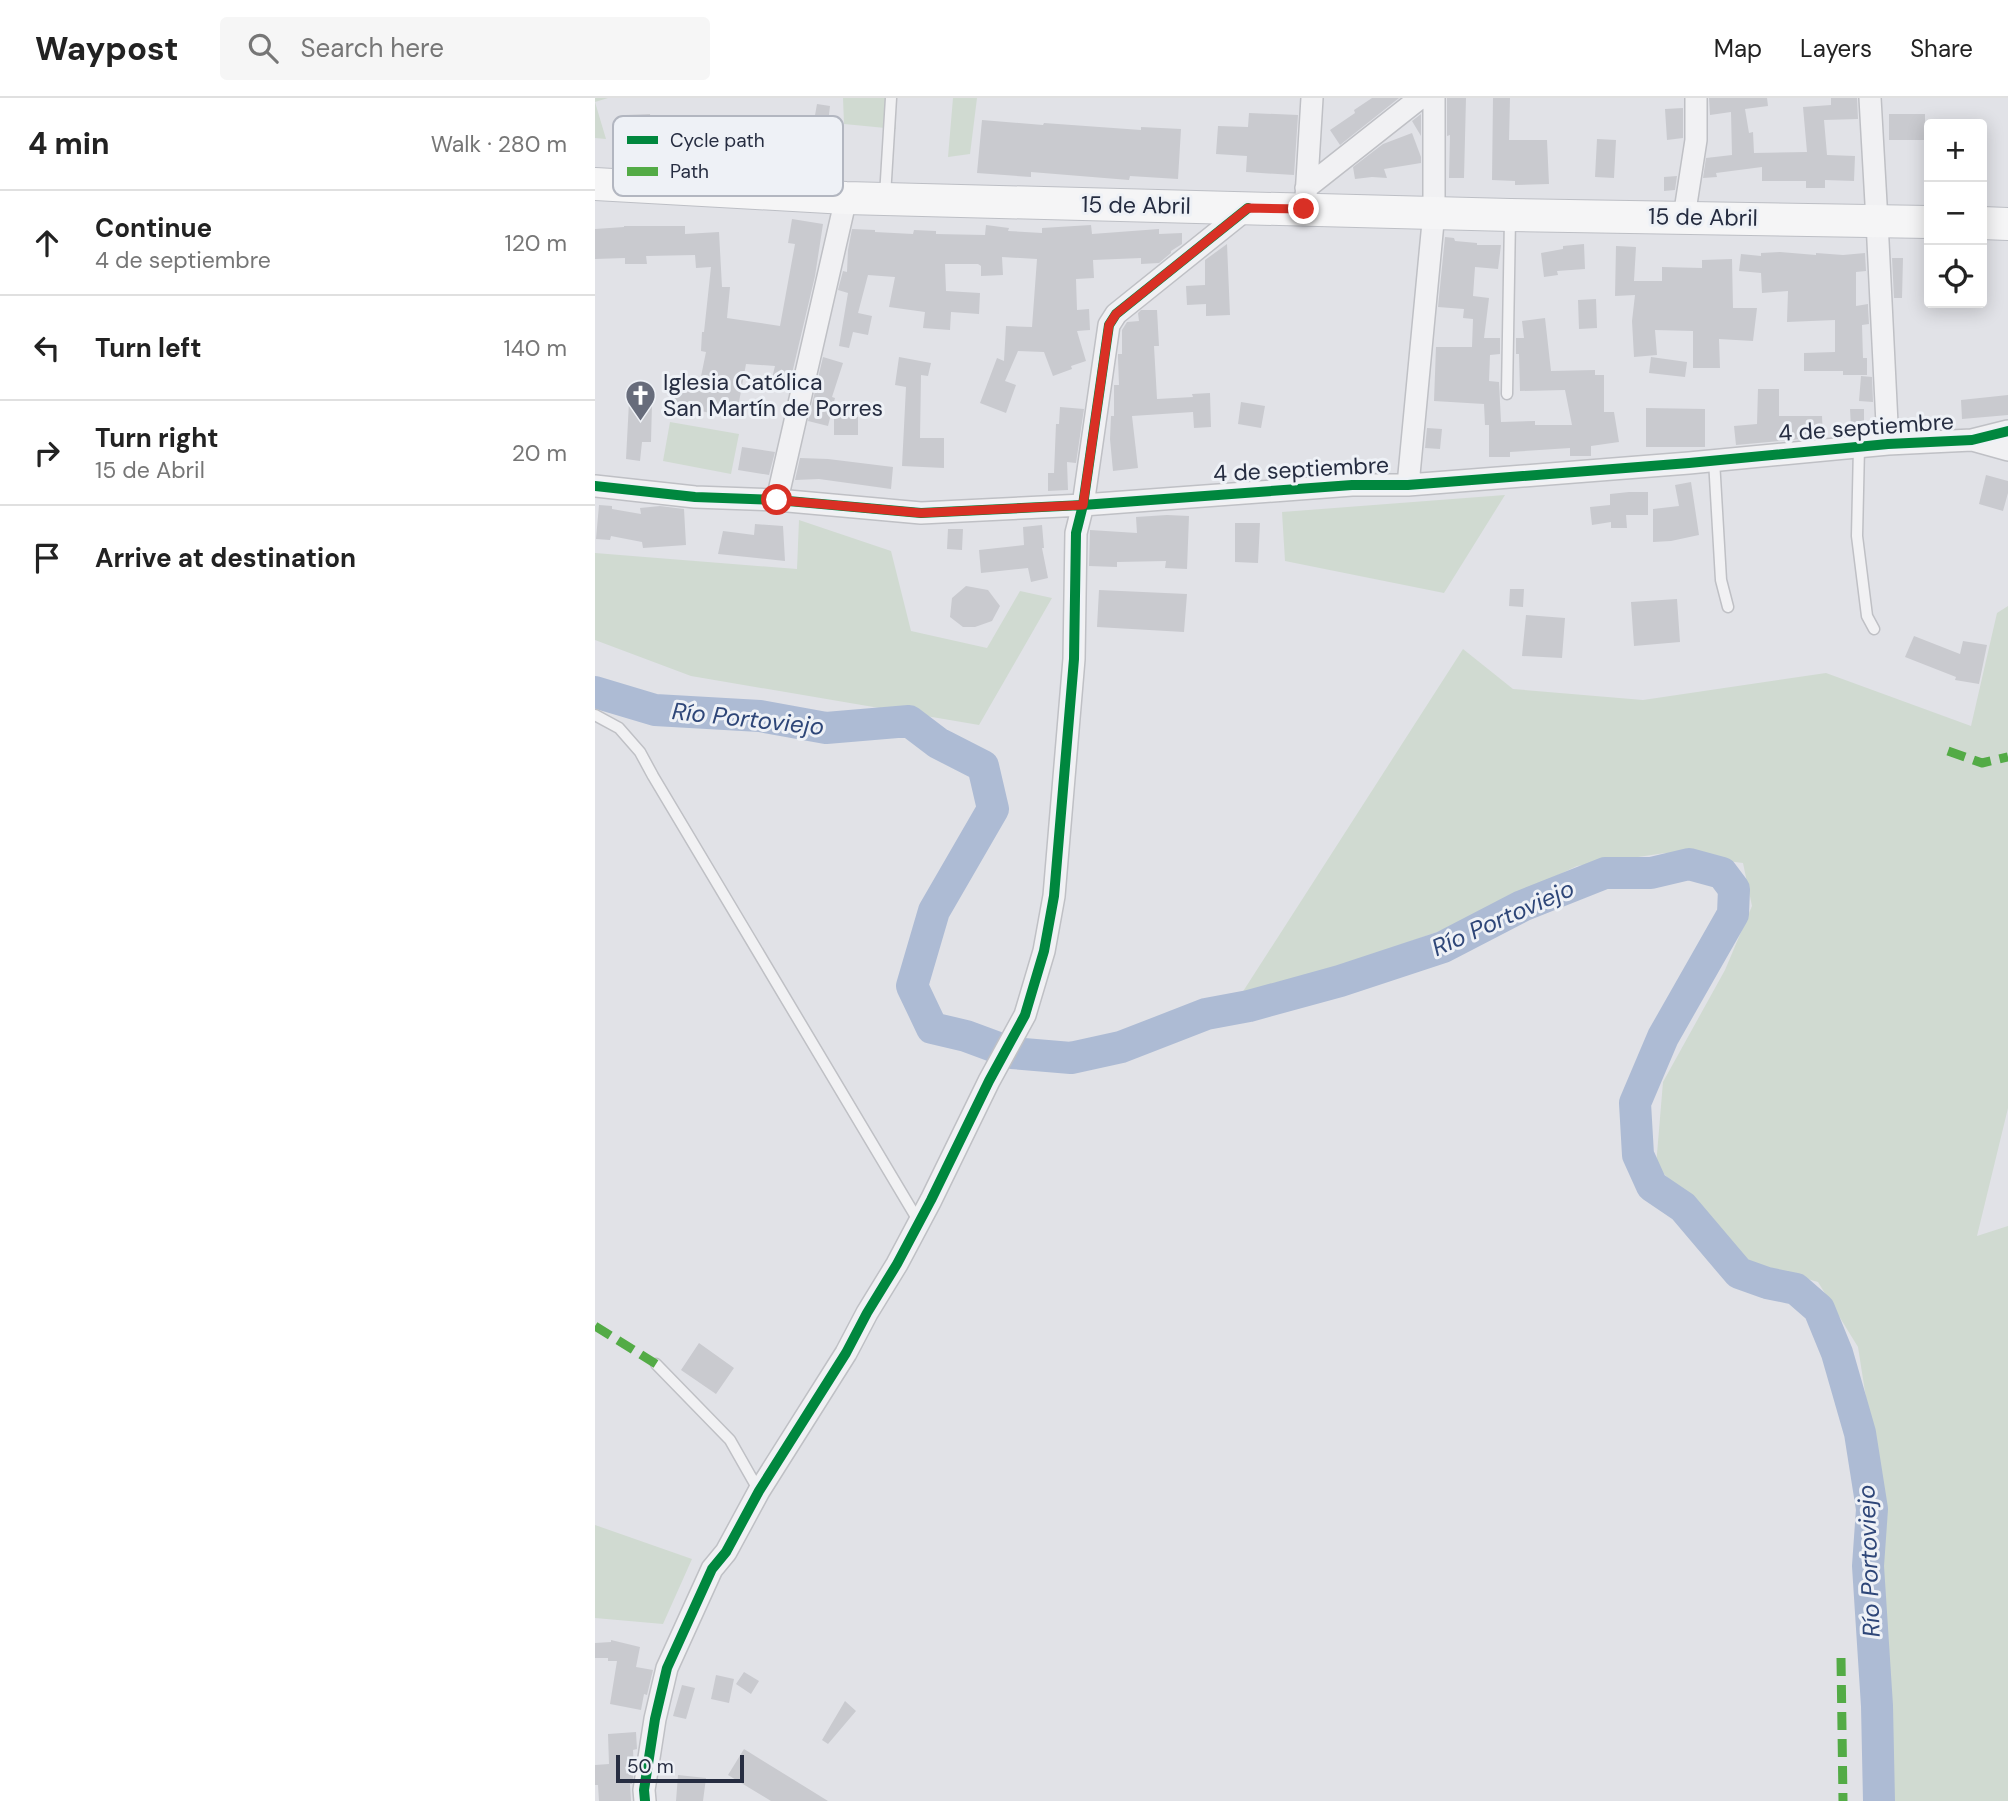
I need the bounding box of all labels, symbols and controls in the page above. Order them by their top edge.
search box [220,17,710,80]
text: Waypost [35,27,178,70]
icon: search [244,29,282,67]
text: Search here [300,31,444,65]
text: Map [1714,33,1762,64]
text: Layers [1800,33,1872,64]
text: Share [1910,33,1973,64]
legend [613,116,843,196]
map controls [1924,119,1987,308]
button: + [1924,119,1987,182]
text: 4 min [28,124,110,163]
text: Cycle path [670,128,765,153]
text: Walk · 280 m [431,129,567,159]
text: Path [670,159,709,184]
button: − [1924,182,1987,245]
street label: 15 de Abril [1081,189,1191,221]
route end [1288,193,1319,224]
street label: 15 de Abril [1648,201,1758,233]
text: Continue [95,211,212,245]
icon: ahead [28,224,66,262]
text: 120 m [504,228,567,258]
text: 4 de septiembre [95,245,271,275]
button: locate [1924,245,1987,308]
icon: left [28,329,66,367]
text: Turn left [95,331,202,365]
text: 140 m [504,333,567,363]
place label: Iglesia Católica San Martín de Porres [663,367,883,423]
church icon: Iglesia Católica San Martín de Porres [623,378,657,422]
street label: 4 de septiembre [1777,406,1955,448]
text: Turn right [95,421,219,455]
icon: right [28,434,66,472]
text: 20 m [512,438,567,468]
street label: 4 de septiembre [1212,449,1390,489]
text: 15 de Abril [95,455,205,485]
route start [761,484,792,515]
icon: arrive [28,539,66,577]
text: Arrive at destination [95,541,356,575]
water label: Río Portoviejo [670,695,826,742]
water label: Río Portoviejo [1427,872,1579,963]
water label: Río Portoviejo [1850,1484,1887,1638]
scale bar [616,1752,744,1784]
text: 50 m [627,1754,674,1779]

